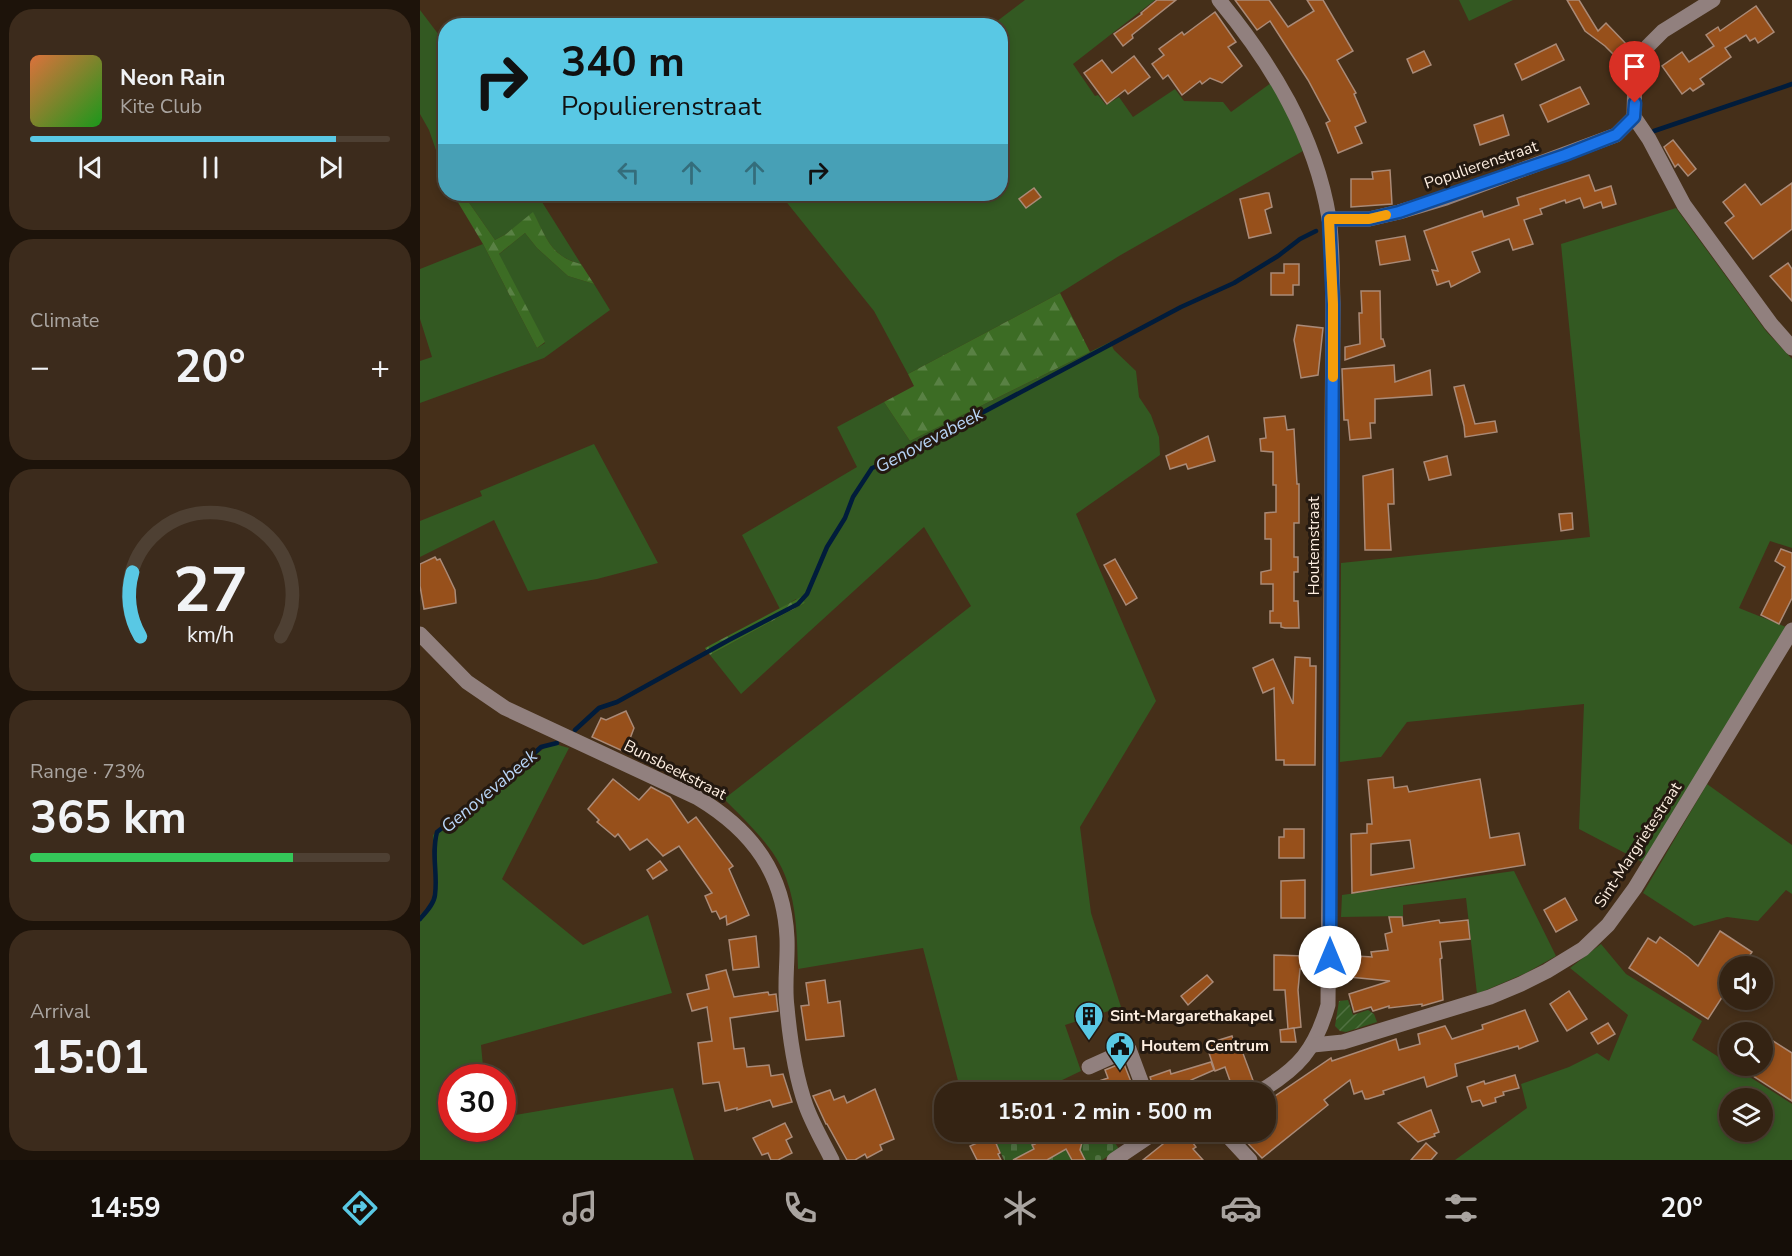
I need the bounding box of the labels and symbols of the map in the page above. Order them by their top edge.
pin [1609,41,1660,103]
street label: Populierenstraat [1421,135,1541,195]
water label: Genovevabeek [871,401,988,478]
street label: Houtemstraat [1303,496,1325,596]
street label: Bunsbeekstraat [620,735,730,805]
water label: Genovevabeek [436,743,543,838]
street label: Sint-Margrietestraat [1589,778,1687,912]
position arrow [1298,925,1362,989]
building icon: Sint-Margarethakapel [1073,1000,1105,1042]
place label: Sint-Margarethakapel [1110,1005,1273,1027]
public building icon: Houtem Centrum [1104,1030,1136,1072]
place label: Houtem Centrum [1141,1035,1269,1057]
speed limit sign: 30 [438,1064,516,1142]

